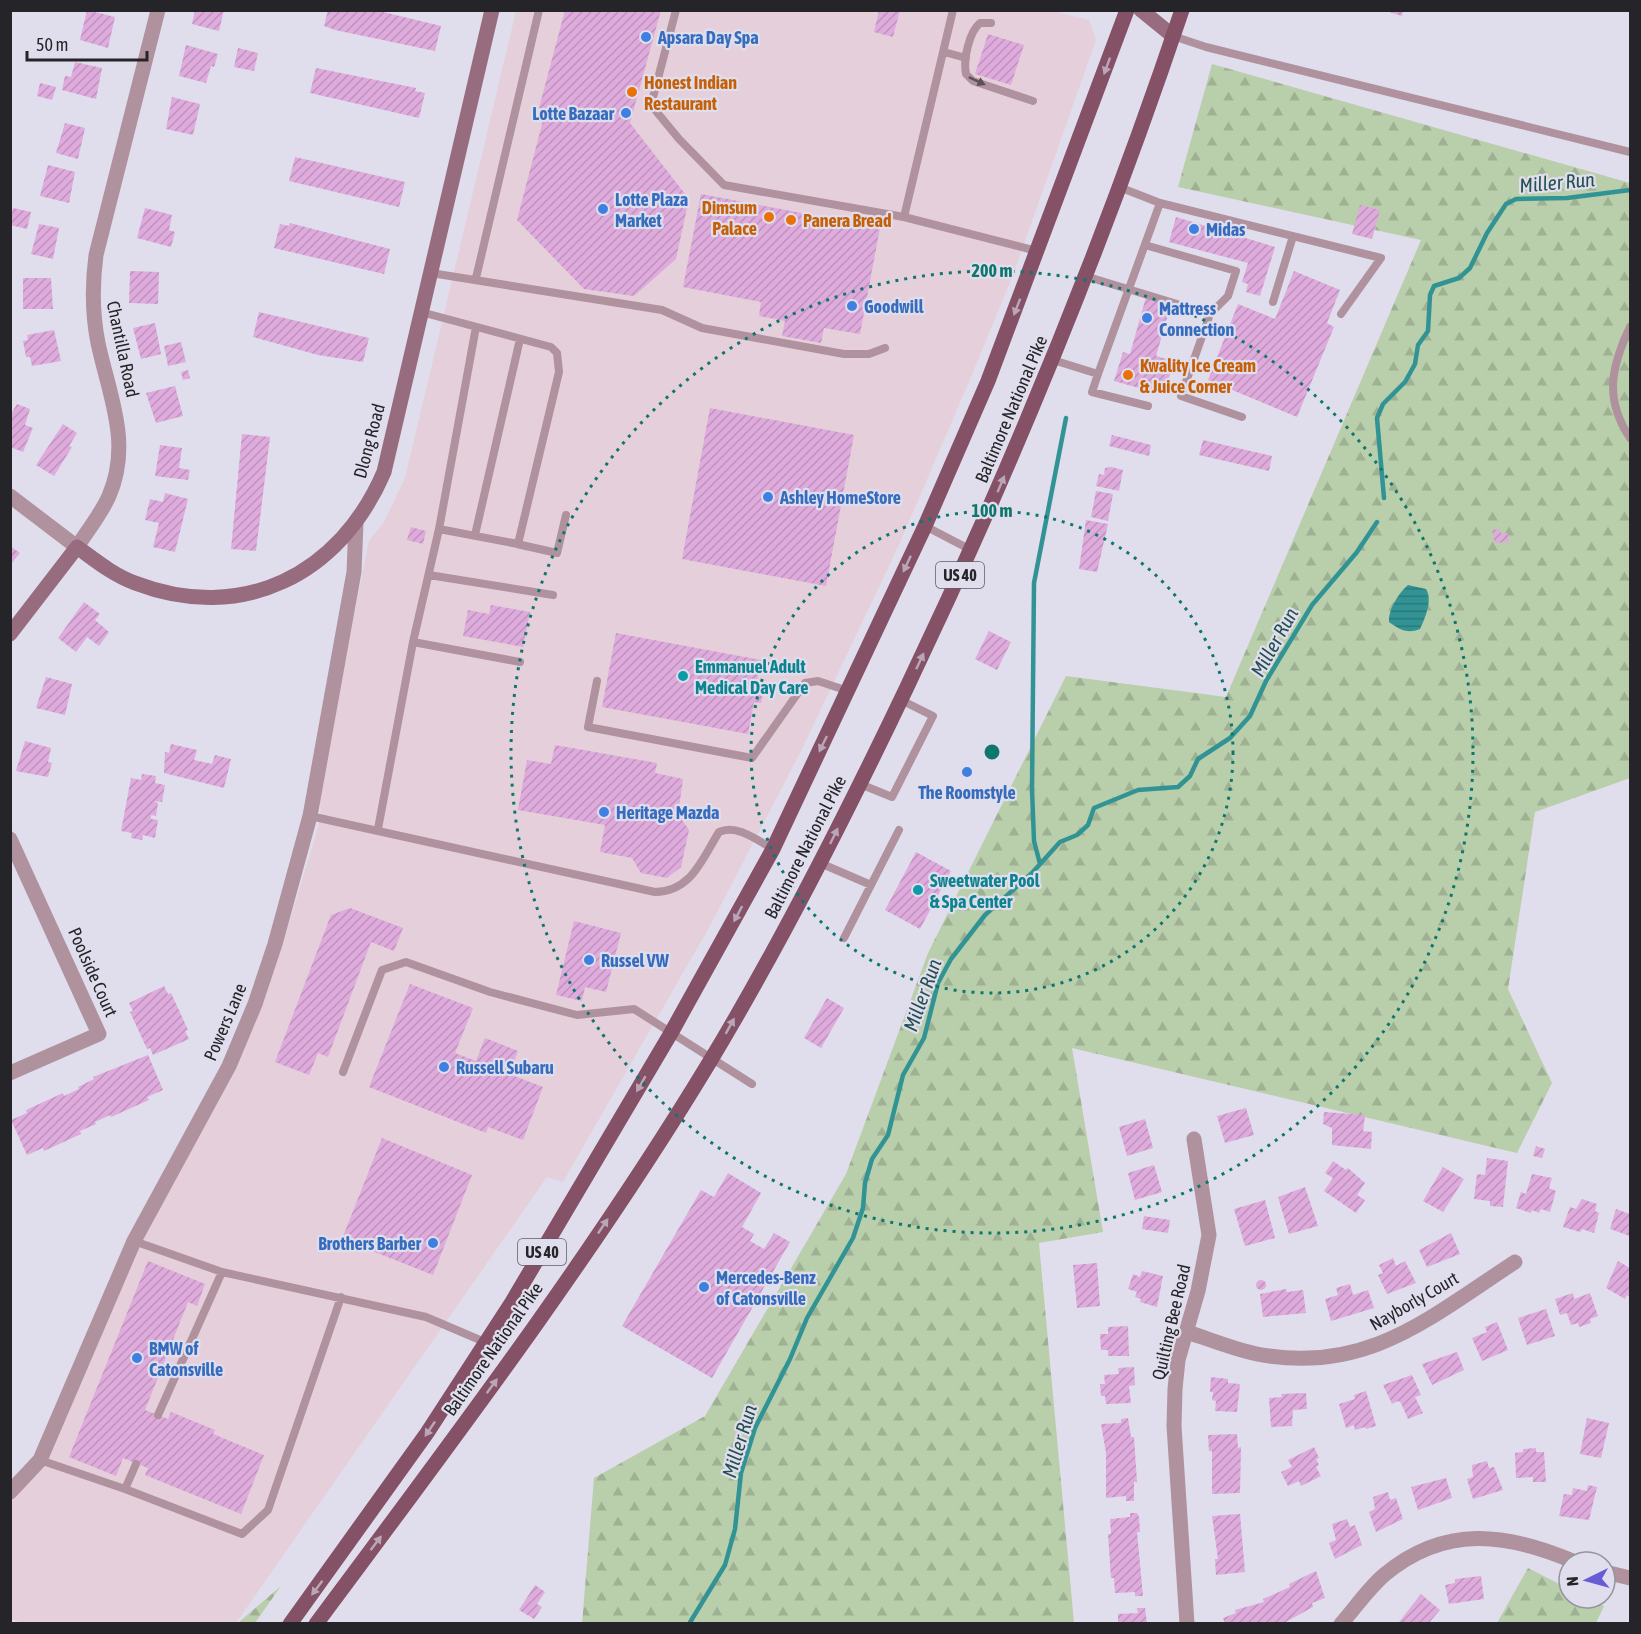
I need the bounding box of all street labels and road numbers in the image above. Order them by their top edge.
street label: Chantilla Road [103,299,143,399]
street label: Baltimore National Pike [971,332,1051,486]
street label: Dlong Road [349,401,389,481]
road number: US 40 [936,562,984,588]
street label: Baltimore National Pike [760,772,850,922]
street label: Poolside Court [64,924,122,1020]
street label: Powers Lane [199,980,251,1064]
road number: US 40 [518,1239,566,1265]
street label: Quilting Bee Road [1147,1262,1195,1382]
street label: Nayborly Court [1366,1267,1462,1335]
street label: Baltimore National Pike [439,1278,547,1420]

